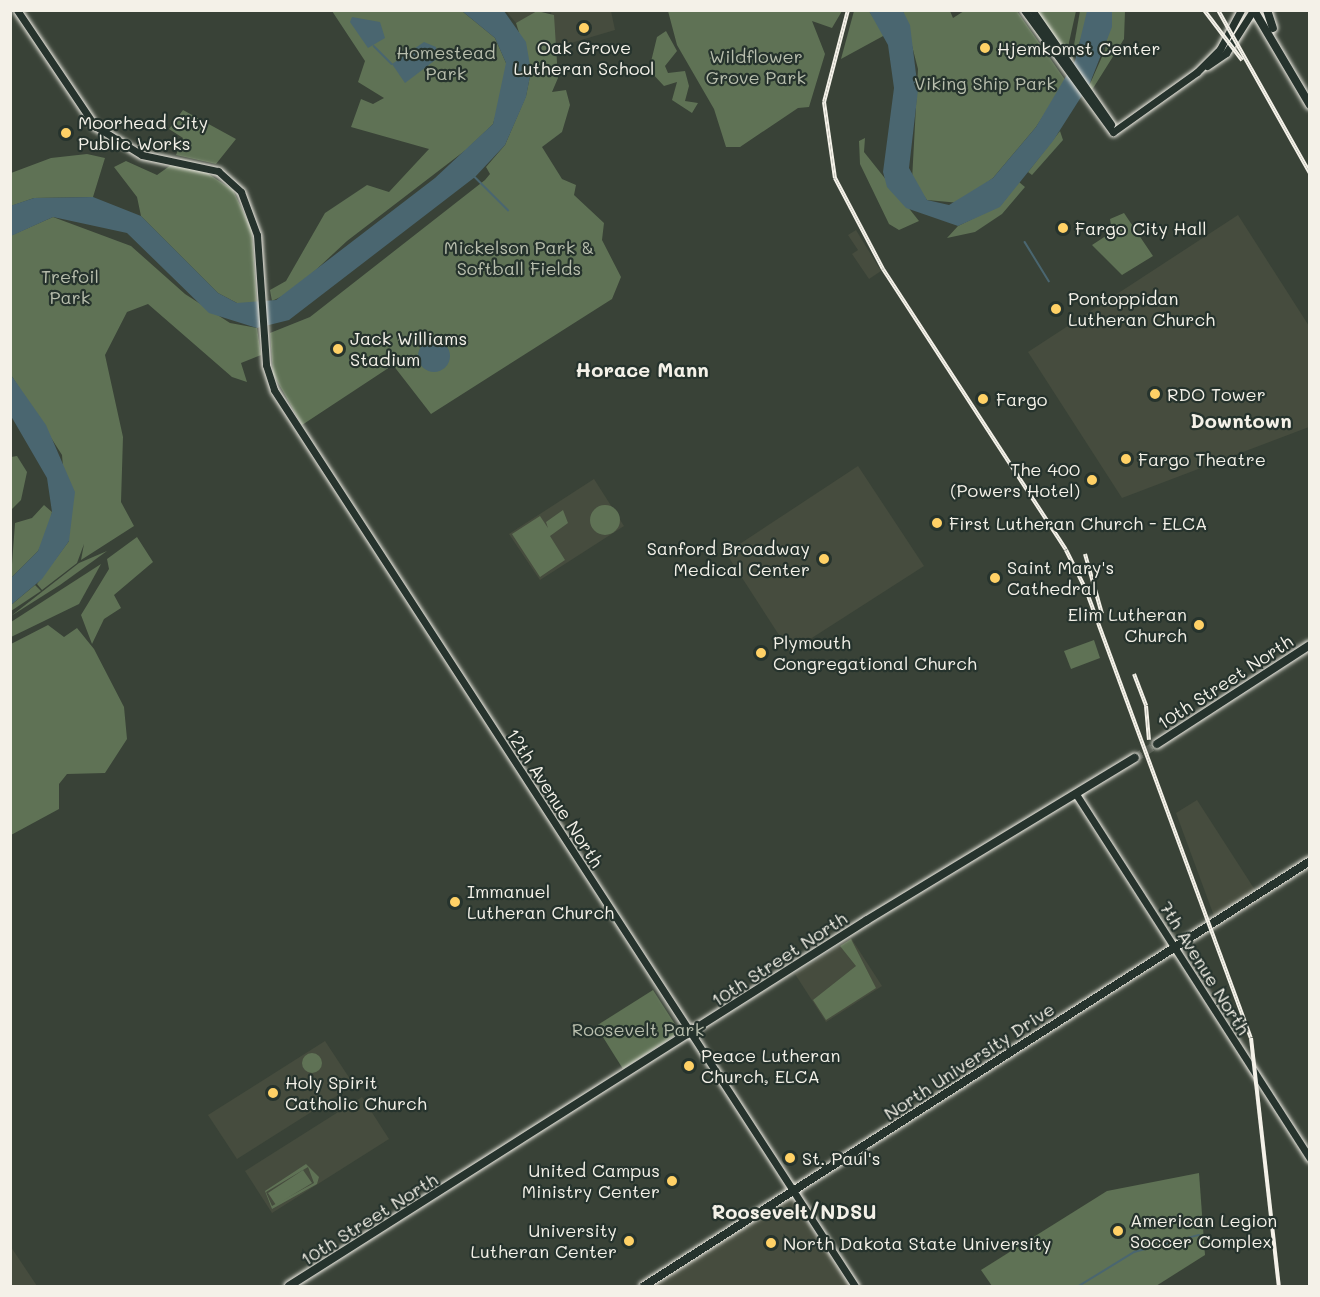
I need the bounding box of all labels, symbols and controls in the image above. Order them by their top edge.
marker: Oak Grove Lutheran School [577,21,591,35]
place label: Oak Grove Lutheran School [513,37,655,80]
place label: Hjemkomst Center [997,37,1160,59]
marker: Hjemkomst Center [978,41,992,55]
park label: Homestead Park [396,42,496,84]
park label: Wildflower Grove Park [706,46,806,88]
park label: Viking Ship Park [914,72,1056,94]
place label: Moorhead City Public Works [78,112,208,154]
marker: Moorhead City Public Works [59,126,73,140]
place label: Fargo City Hall [1075,217,1207,239]
marker: Fargo City Hall [1056,221,1070,235]
park label: Mickelson Park & Softball Fields [444,237,594,280]
park label: Trefoil Park [41,266,99,308]
place label: Pontoppidan Lutheran Church [1068,288,1215,330]
marker: Pontoppidan Lutheran Church [1049,302,1063,316]
place label: Jack Williams Stadium [350,328,467,370]
marker: Jack Williams Stadium [331,342,345,356]
district label: Horace Mann [575,357,709,381]
place label: RDO Tower [1167,383,1266,405]
marker: RDO Tower [1148,387,1162,401]
place label: Fargo [996,388,1047,410]
marker: Fargo [974,390,992,408]
district label: Downtown [1190,408,1292,432]
place label: Fargo Theatre [1138,448,1266,470]
marker: Fargo Theatre [1119,452,1133,466]
place label: The 400 (Powers Hotel) [950,459,1080,502]
marker: The 400 (Powers Hotel) [1085,473,1099,487]
place label: First Lutheran Church - ELCA [949,512,1207,534]
marker: First Lutheran Church - ELCA [930,516,944,530]
place label: Sanford Broadway Medical Center [647,538,810,580]
marker: Sanford Broadway Medical Center [815,550,833,568]
place label: Saint Mary's Cathedral [1007,557,1114,600]
marker: Saint Mary's Cathedral [988,571,1002,585]
place label: Elim Lutheran Church [1068,604,1187,646]
marker: Elim Lutheran Church [1192,618,1206,632]
street label: 10th Street North [1153,630,1297,734]
place label: Plymouth Congregational Church [773,632,977,674]
marker: Plymouth Congregational Church [754,646,768,660]
street label: 12th Avenue North [502,725,608,871]
place label: Immanuel Lutheran Church [467,881,614,924]
marker: Immanuel Lutheran Church [448,895,462,909]
street label: 7th Avenue North [1155,897,1255,1039]
street label: 10th Street North [707,907,851,1011]
street label: North University Drive [880,998,1058,1124]
park label: Roosevelt Park [572,1018,704,1040]
place label: Peace Lutheran Church, ELCA [701,1045,841,1088]
marker: Peace Lutheran Church, ELCA [682,1059,696,1073]
place label: Holy Spirit Catholic Church [285,1072,427,1114]
marker: Holy Spirit Catholic Church [266,1086,280,1100]
place label: St. Paul's [802,1147,880,1169]
marker: St. Paul's [783,1151,797,1165]
place label: United Campus Ministry Center [522,1160,660,1202]
street label: 10th Street North [297,1168,441,1270]
marker: United Campus Ministry Center [665,1174,679,1188]
district label: Roosevelt/NDSU [712,1199,876,1223]
place label: American Legion Soccer Complex [1130,1210,1277,1252]
place label: University Lutheran Center [470,1220,617,1262]
marker: American Legion Soccer Complex [1111,1224,1125,1238]
place label: North Dakota State University [783,1232,1051,1254]
marker: University Lutheran Center [622,1234,636,1248]
marker: North Dakota State University [764,1236,778,1250]

